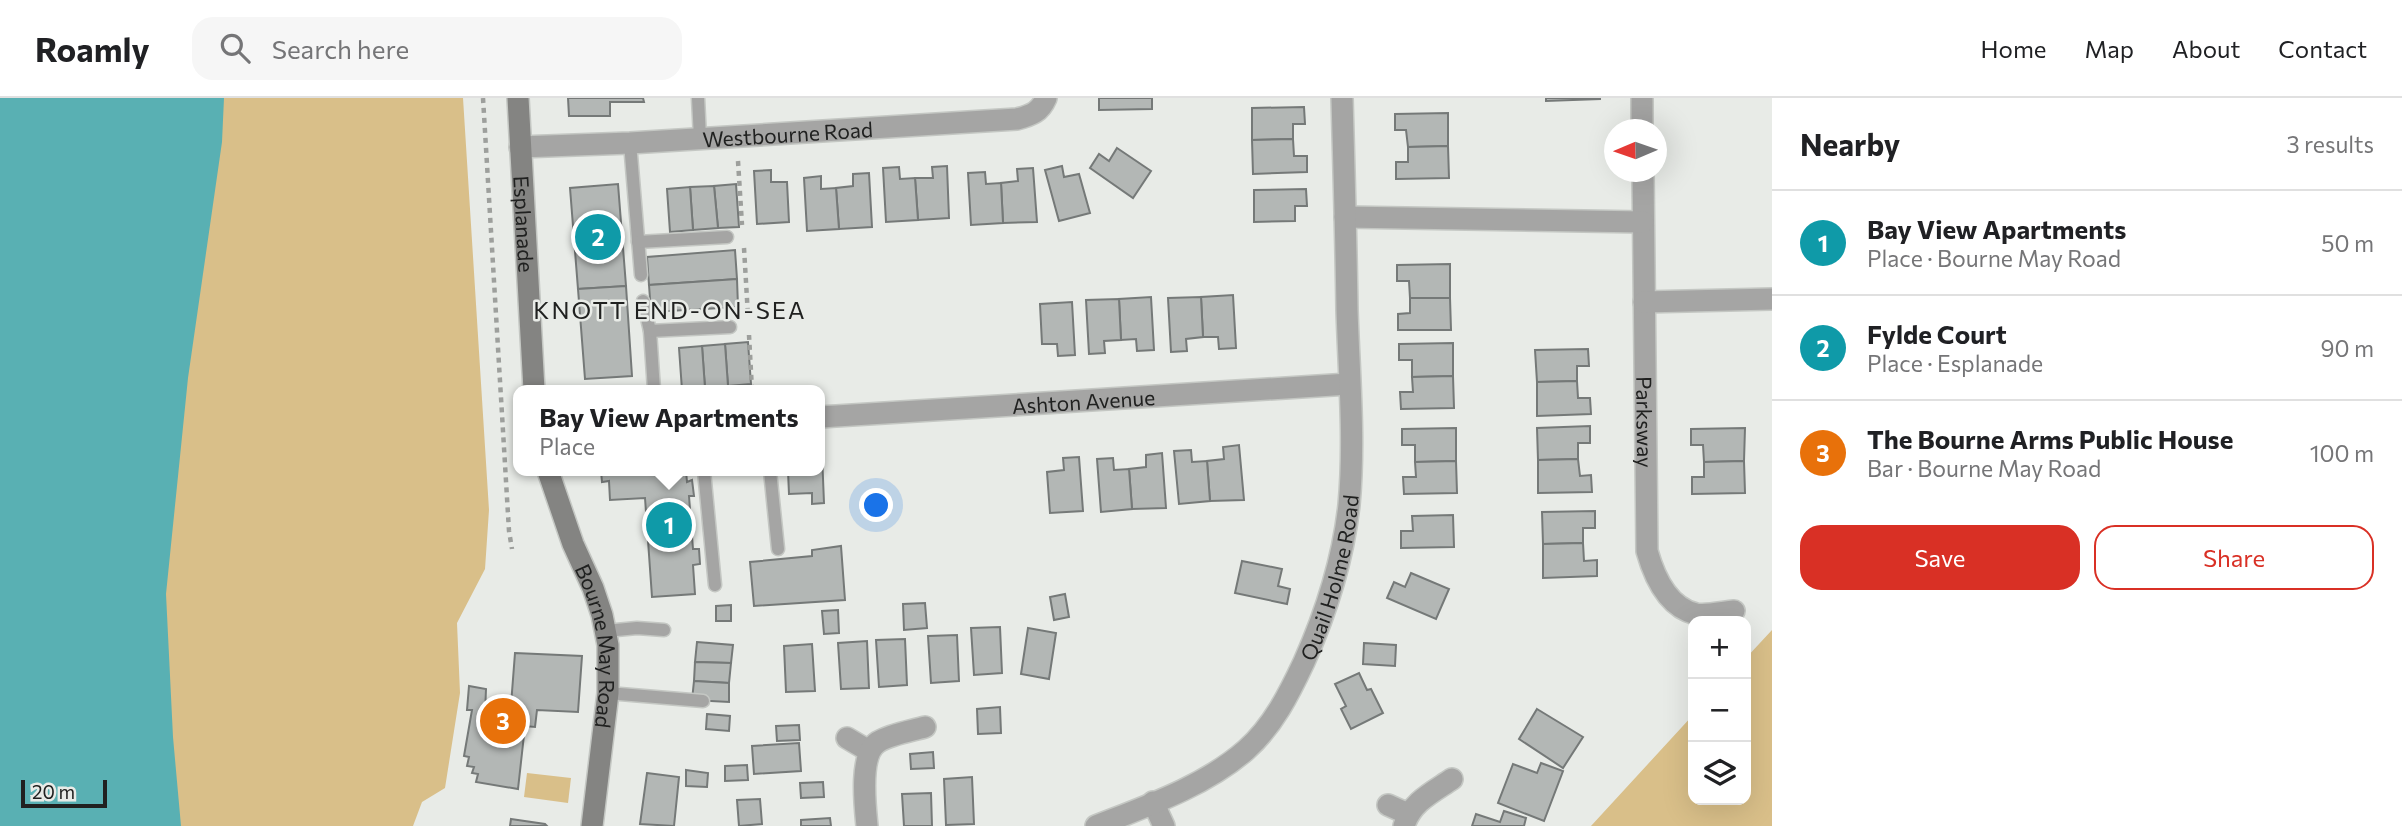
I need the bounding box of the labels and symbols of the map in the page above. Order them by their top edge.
street label: Westbourne Road [702,115,873,151]
north arrow [1604,119,1667,182]
street label: Esplanade [510,175,540,273]
pin: 2 [575,211,621,263]
district label: KNOTT END-ON-SEA [533,295,807,324]
street label: Parksway [1633,376,1659,468]
street label: Ashton Avenue [1011,384,1156,417]
your location [859,488,893,522]
street label: Quail Holme Road [1294,494,1362,664]
pin: 1 [646,499,692,551]
street label: Bourne May Road [571,560,622,730]
pin: 3 [480,695,526,747]
scale bar [21,777,107,809]

